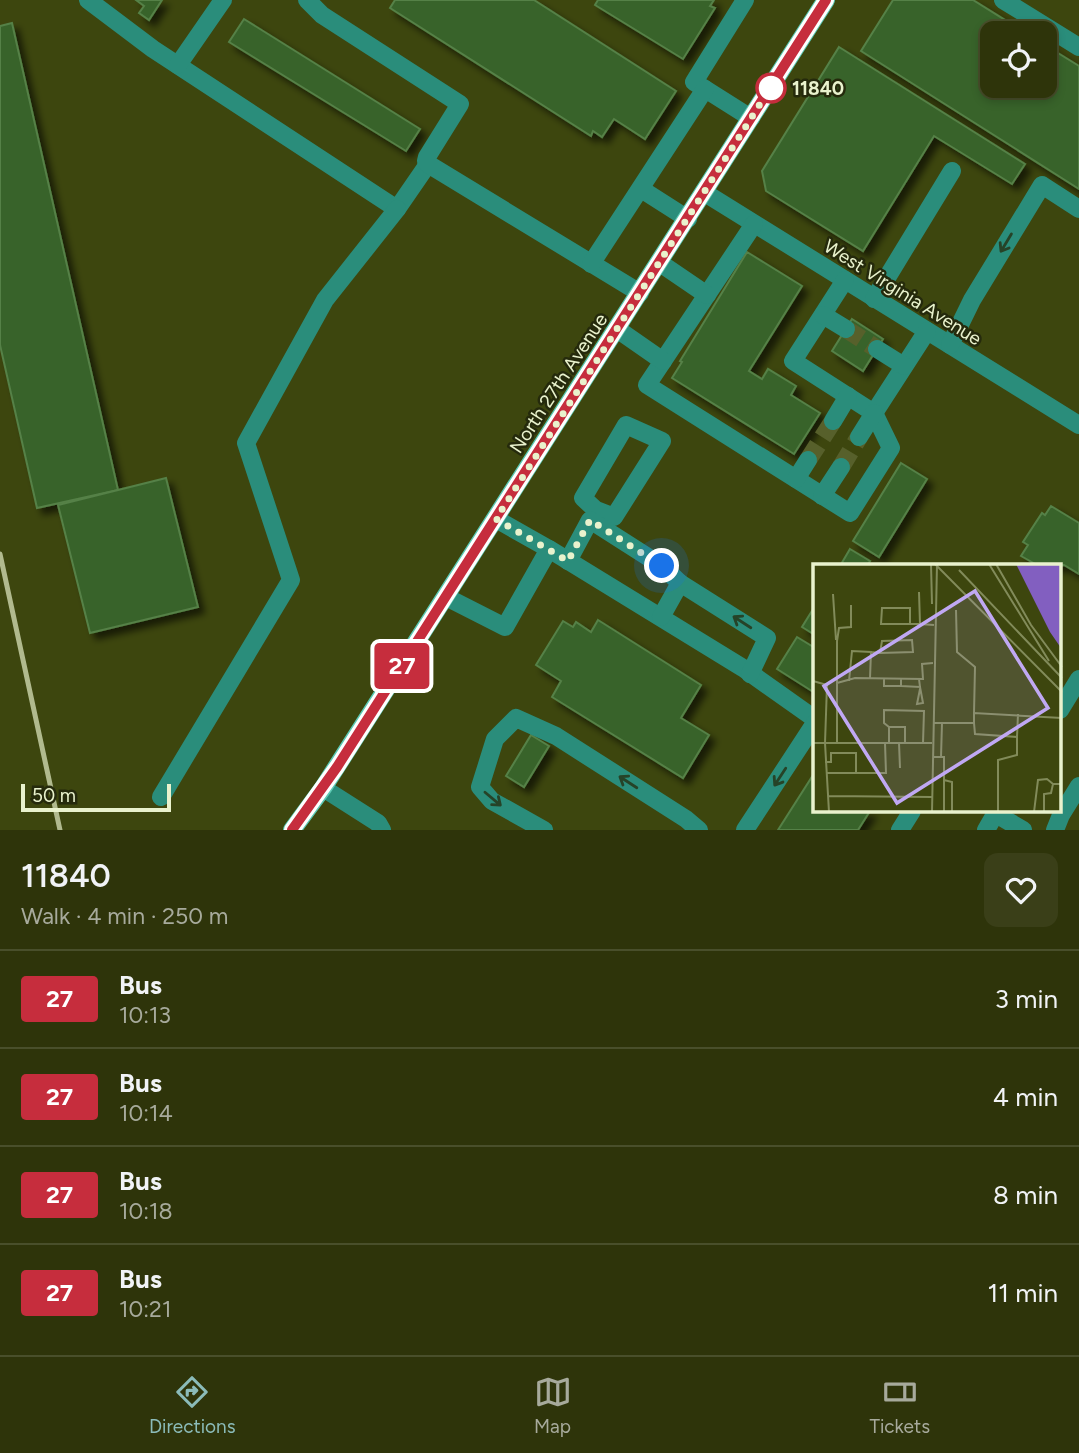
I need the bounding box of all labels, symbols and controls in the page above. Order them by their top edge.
map controls [980,21,1057,98]
button: locate [980,21,1057,98]
marker: 11840 [756,73,786,103]
place label: 11840 [792,77,844,100]
one-way arrow [998,233,1012,253]
street label: West Virginia Avenue [820,235,986,350]
street label: North 27th Avenue [505,309,612,458]
your location [644,548,679,583]
inset map [813,564,1062,813]
one-way arrow [733,615,753,629]
line badge: 27 [370,643,434,689]
text: 27 [388,651,416,680]
one-way arrow [772,766,786,786]
one-way arrow [619,775,638,790]
scale bar [21,781,172,813]
text: 50 m [32,784,76,807]
one-way arrow [484,791,502,807]
button: heart [984,853,1058,927]
text: 11840 [21,856,111,895]
text: Walk · 4 min · 250 m [21,902,228,930]
text: Bus [119,969,162,1001]
text: 3 min [995,983,1058,1015]
text: 27 [46,984,73,1013]
text: 10:13 [119,1001,171,1029]
text: Bus [119,1067,162,1099]
text: 4 min [993,1081,1058,1113]
text: 27 [46,1082,73,1111]
text: 10:14 [119,1099,173,1127]
text: Bus [119,1165,162,1197]
text: 8 min [993,1179,1058,1211]
text: 27 [46,1180,73,1209]
text: 10:18 [119,1197,173,1225]
text: Bus [119,1263,162,1295]
text: 11 min [987,1277,1058,1309]
text: 27 [46,1278,73,1307]
text: 10:21 [119,1295,171,1323]
tab: Directions [149,1373,236,1438]
tab: Map [534,1373,572,1438]
tab: Tickets [869,1373,930,1438]

